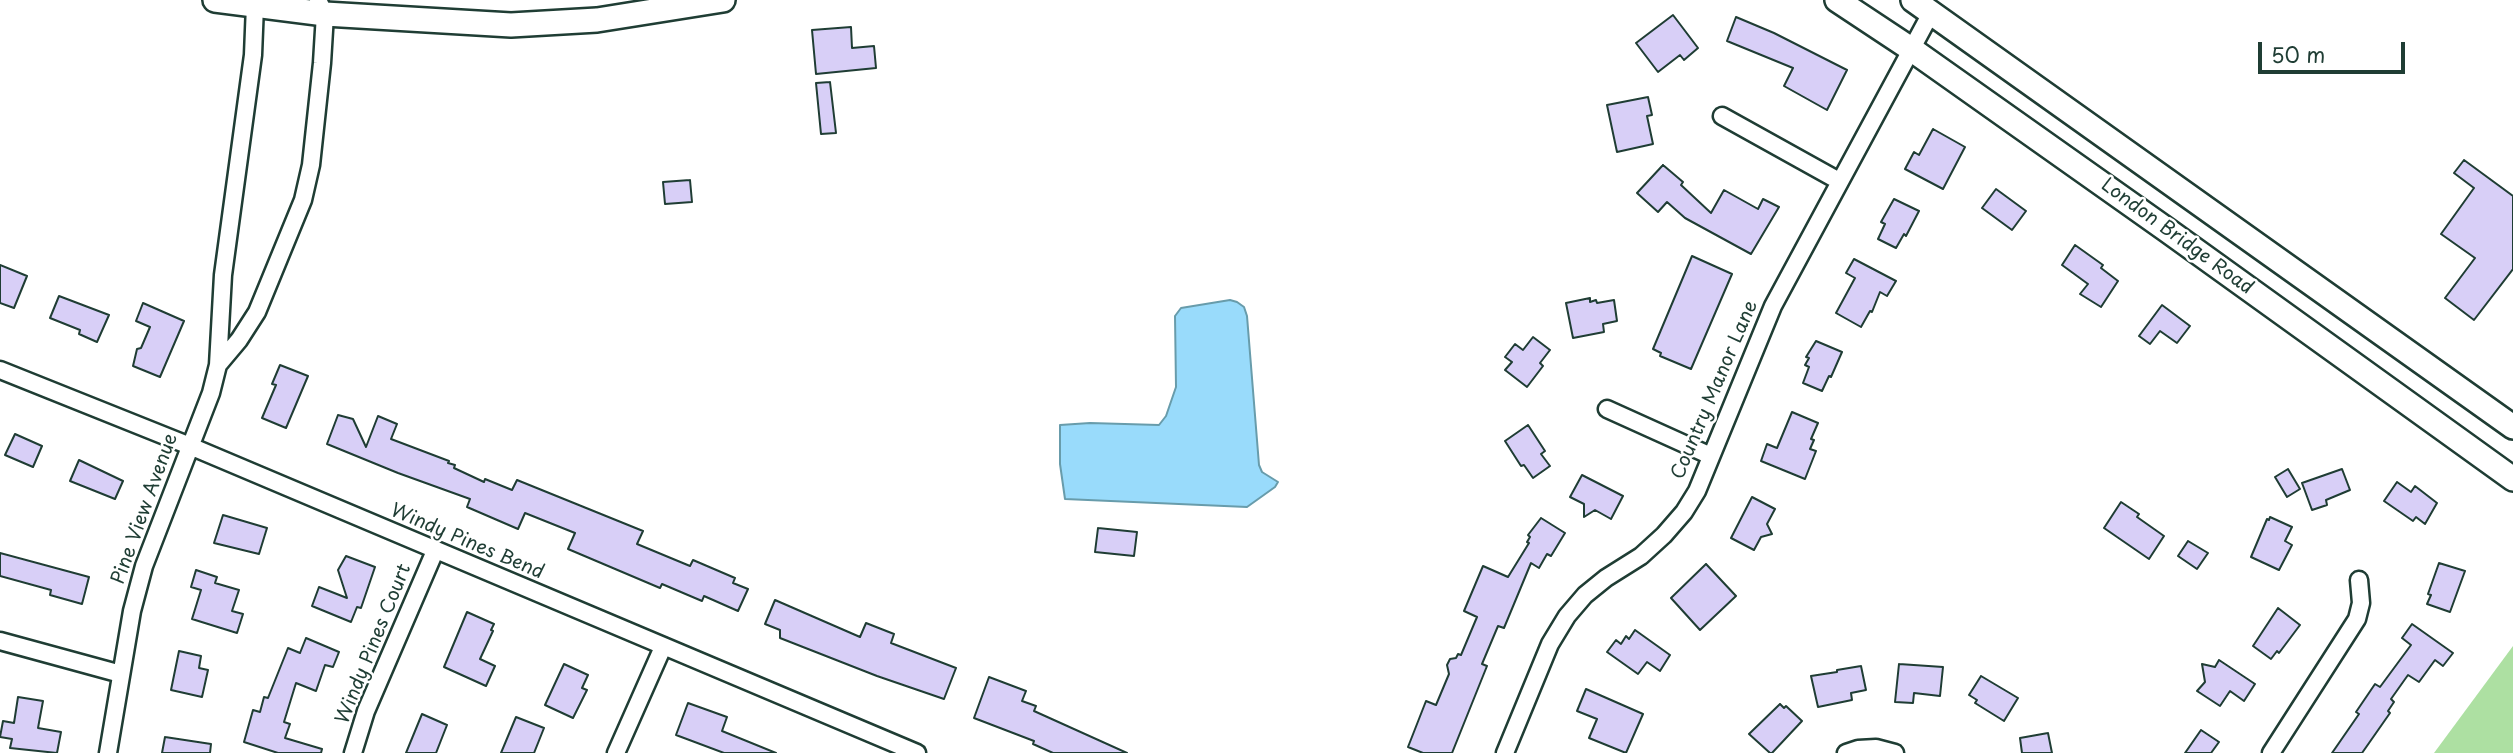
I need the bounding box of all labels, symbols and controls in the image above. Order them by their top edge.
scale bar [2261,28,2408,72]
text: 50 m [2271,38,2325,70]
street label: London Bridge Road [2096,174,2258,300]
street label: Country Manor Lane [1667,297,1763,483]
street label: Pine View Avenue [107,431,183,587]
street label: Windy Pines Bend [387,499,547,585]
street label: Windy Pines Court [332,561,416,727]

